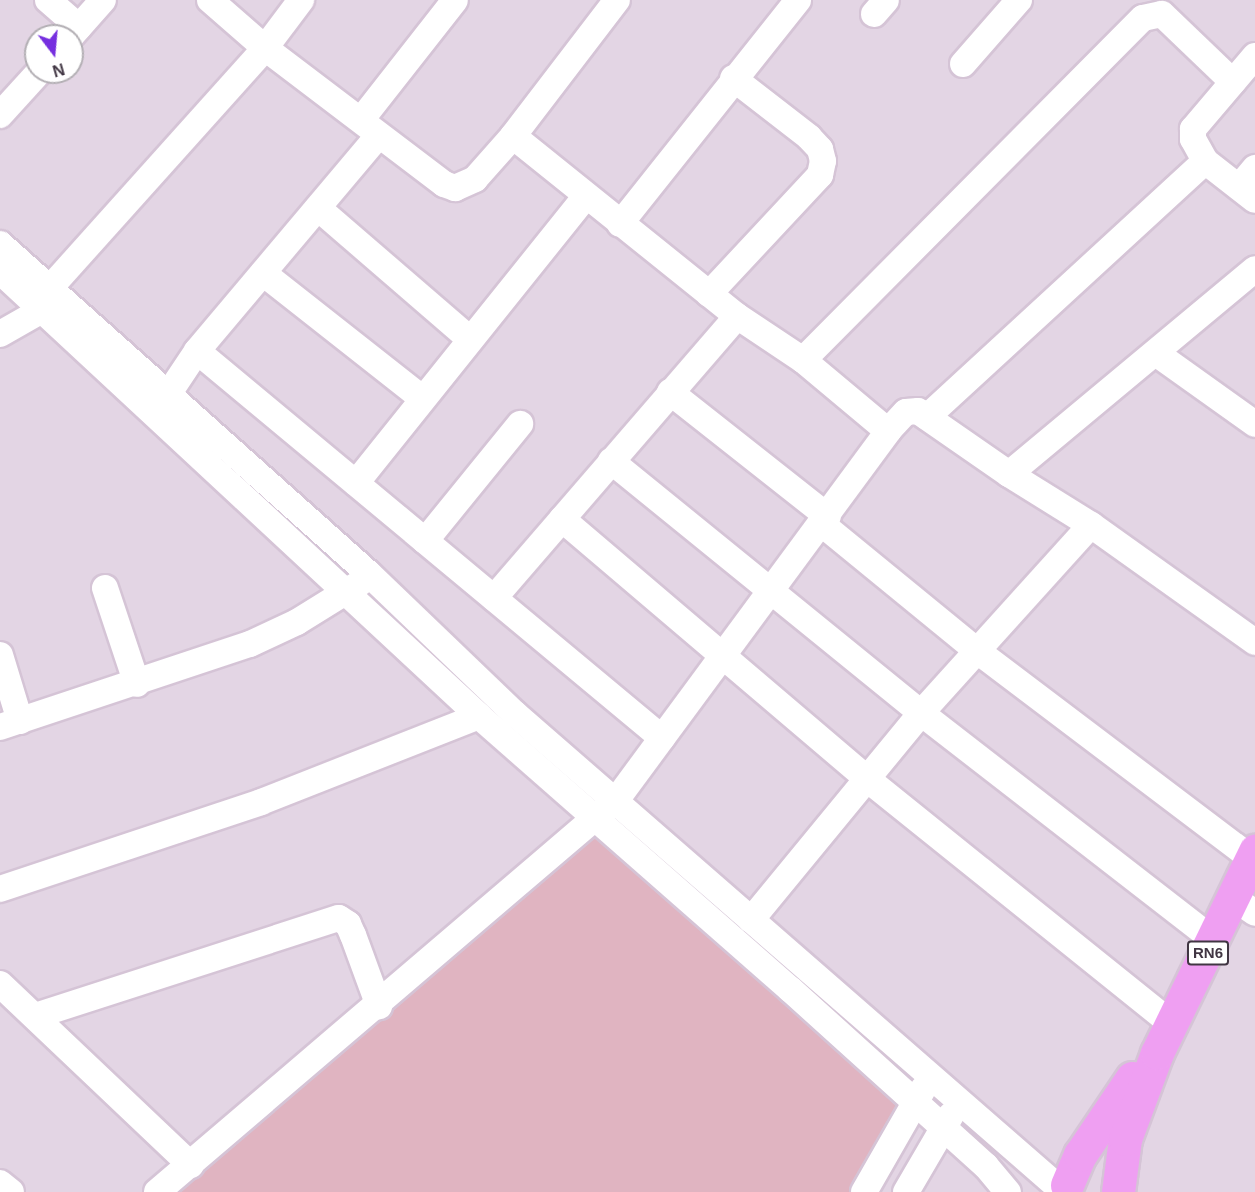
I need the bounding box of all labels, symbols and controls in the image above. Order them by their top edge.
north arrow [24,24,84,84]
text: N [51,60,66,80]
road number: RN6 [1186,941,1230,965]

